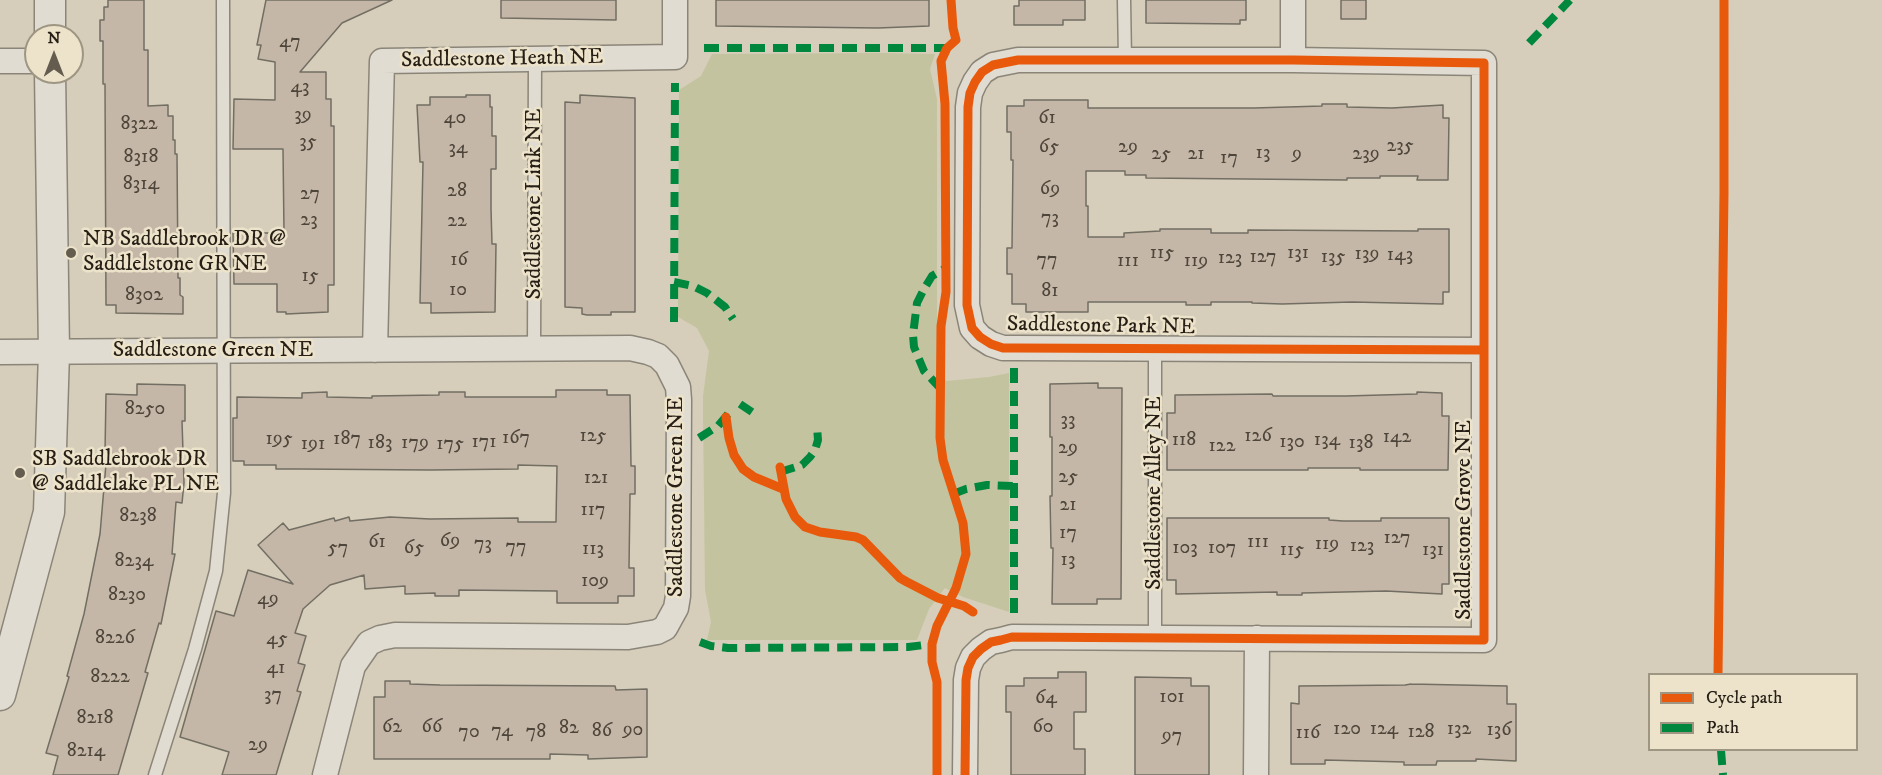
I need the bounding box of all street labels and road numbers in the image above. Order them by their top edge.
street label: Saddlestone Heath NE [401,45,603,75]
street label: Saddlestone Link NE [522,108,548,300]
street label: Saddlestone Park NE [1007,312,1195,342]
street label: Saddlestone Green NE [113,338,313,364]
street label: Saddlestone Alley NE [1142,396,1168,590]
street label: Saddlestone Green NE [664,397,690,597]
street label: Saddlestone Grove NE [1452,420,1478,620]

